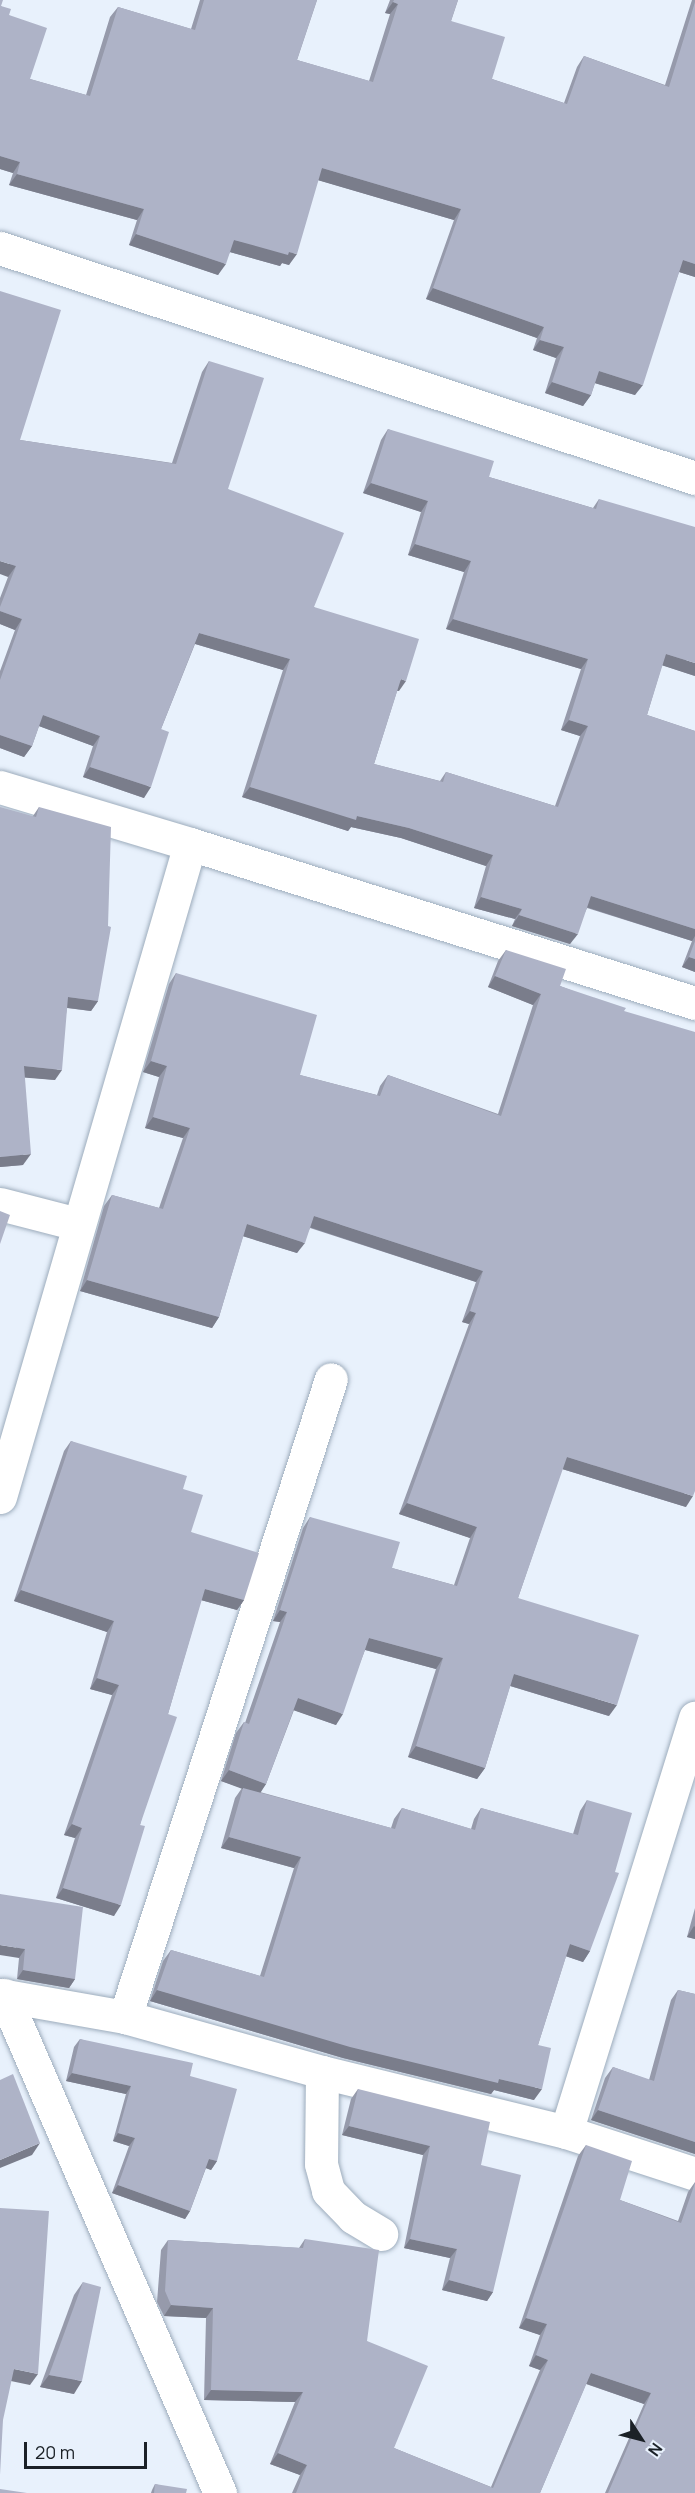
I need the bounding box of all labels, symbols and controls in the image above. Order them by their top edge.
north arrow [611,2409,671,2469]
scale bar [27,2430,150,2468]
text: N [643,2438,668,2461]
text: 20 m [35,2440,75,2464]

